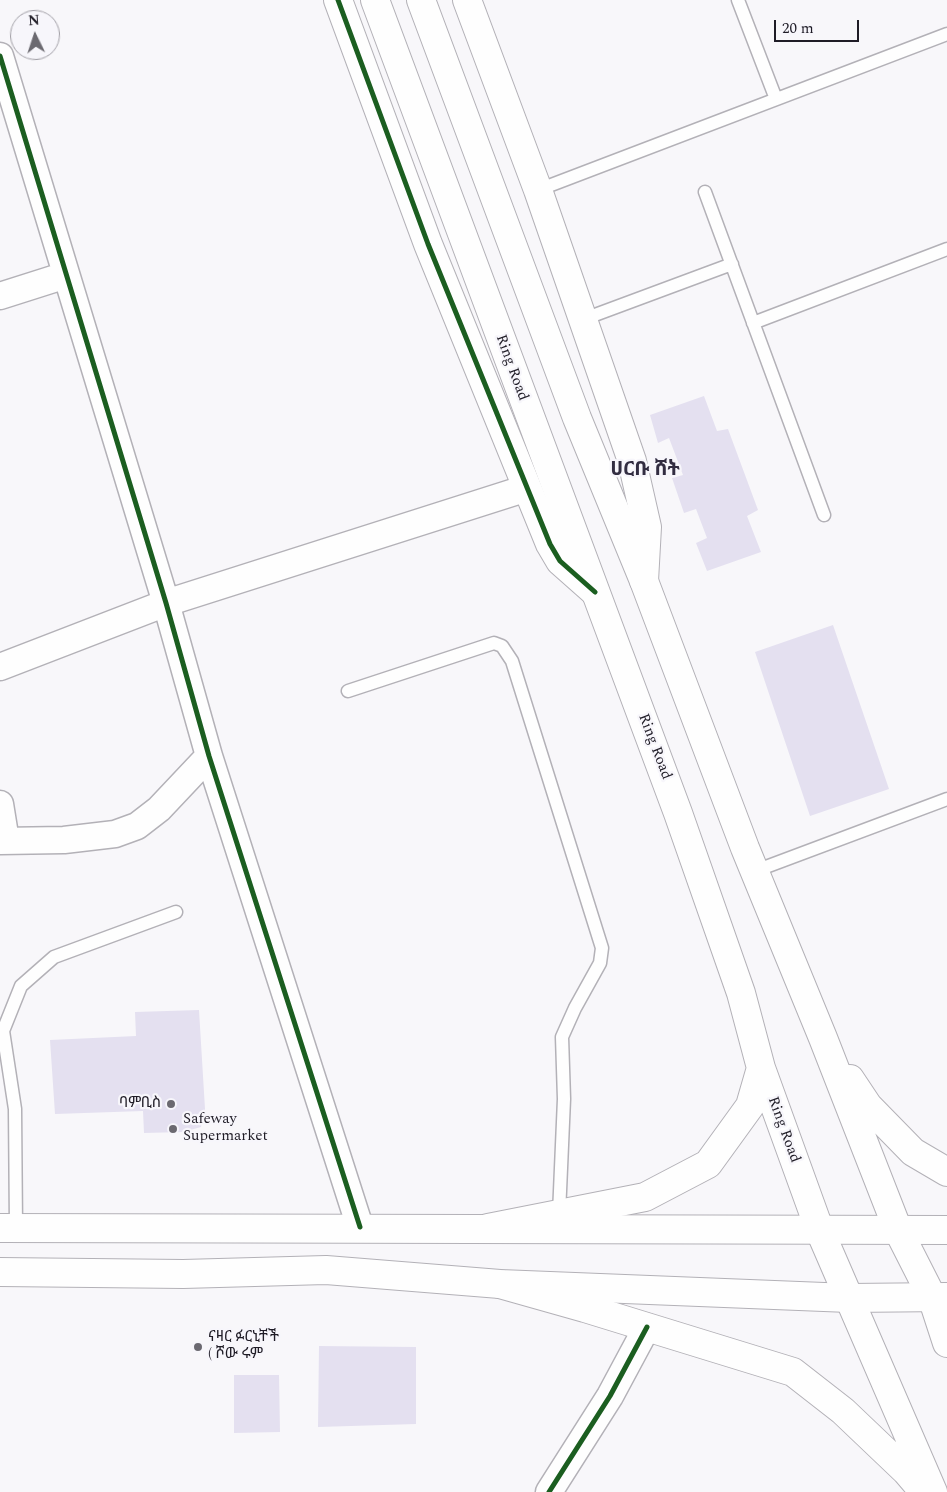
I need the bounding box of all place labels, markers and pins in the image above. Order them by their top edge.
place label: ባምቢስ [119,1095,161,1113]
marker: ባምቢስ [165,1098,177,1110]
place label: Safeway Supermarket [183,1111,268,1146]
marker: Safeway Supermarket [167,1123,179,1135]
place label: ናዛር ፉርኒቸች ( ሾው ሩም [208,1329,279,1364]
marker: ናዛር ፉርኒቸች ( ሾው ሩም [192,1341,204,1353]

